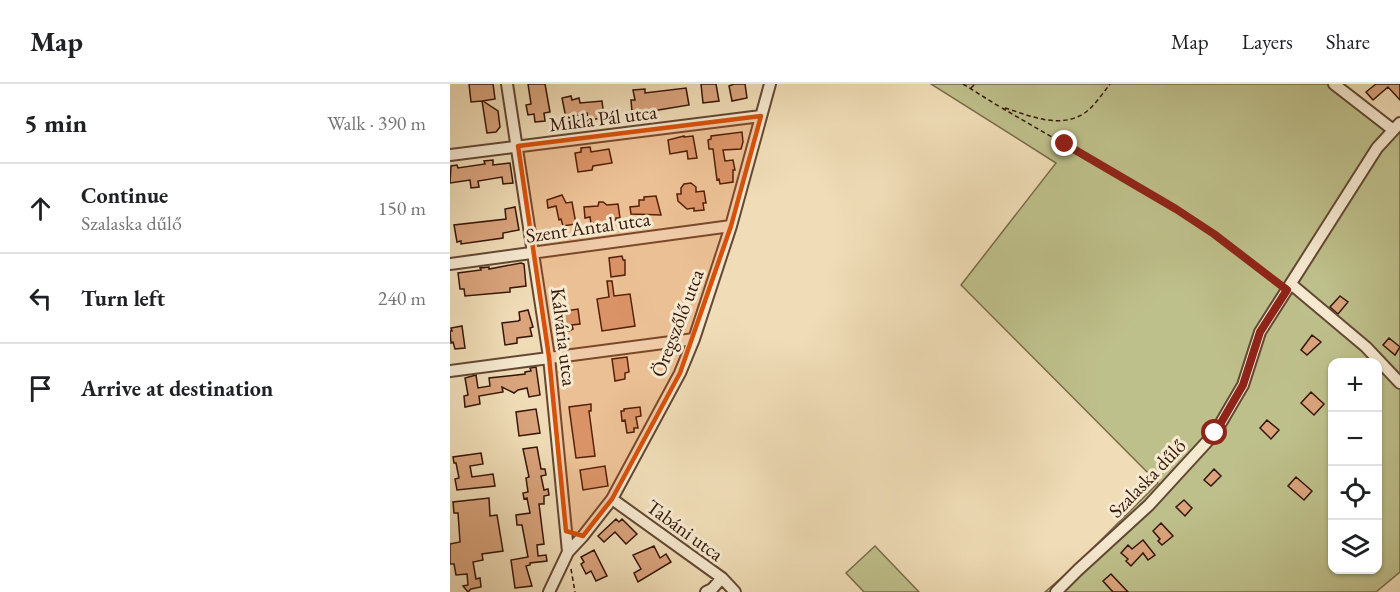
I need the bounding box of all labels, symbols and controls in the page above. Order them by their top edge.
text: Map [30,23,83,59]
text: Map [1171,28,1209,55]
text: Layers [1242,28,1293,55]
text: Share [1326,28,1370,55]
street label: Mikla Pál utca [548,98,658,138]
text: 5 min [24,106,87,140]
text: Walk · 390 m [327,110,426,136]
route end [1051,130,1077,156]
text: Continue [81,181,168,210]
icon: ahead [24,192,57,225]
text: 150 m [378,195,426,221]
street label: Szent Antal utca [524,205,652,249]
text: Szalaska dűlő [81,210,182,236]
street label: Öregszőlő utca [645,265,709,381]
icon: left [24,282,57,315]
text: Turn left [81,284,165,313]
text: 240 m [378,285,426,311]
street label: Kálvária utca [545,286,583,388]
map controls [1328,358,1382,574]
button: + [1328,358,1382,412]
icon: arrive [24,372,57,405]
text: Arrive at destination [81,374,273,403]
button: − [1328,412,1382,466]
route start [1201,419,1227,445]
street label: Szalaska dűlő [1103,433,1191,523]
button: locate [1328,466,1382,520]
street label: Tabáni utca [641,493,729,567]
button: layers [1328,520,1382,574]

